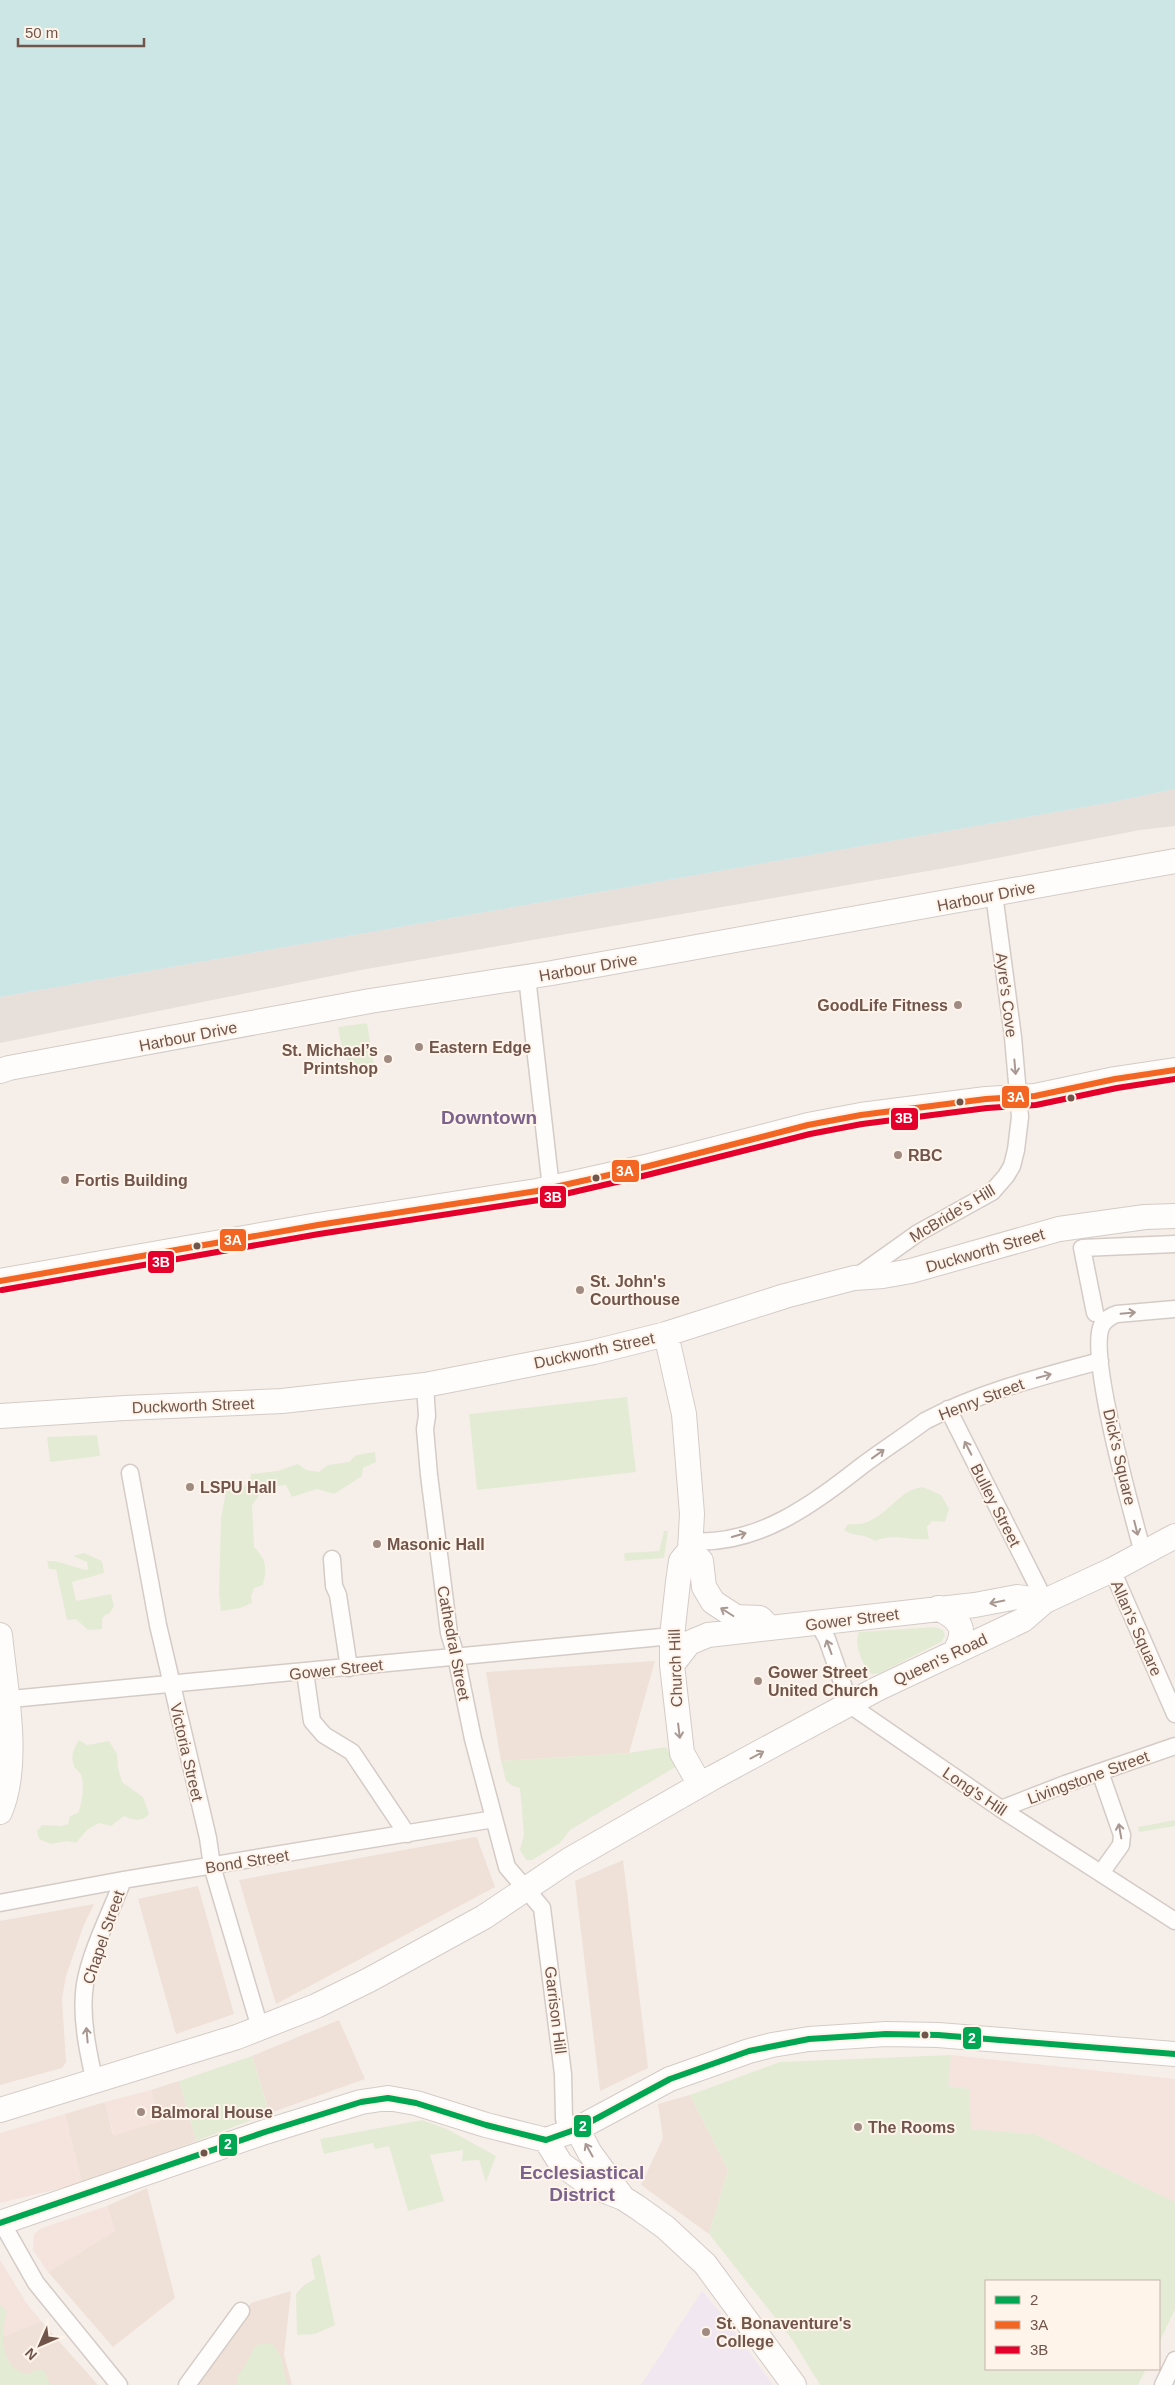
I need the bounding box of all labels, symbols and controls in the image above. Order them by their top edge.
scale bar [18,15,144,47]
text: 50 m [25,24,58,41]
street label: Harbour Drive [936,879,1037,914]
street label: Harbour Drive [538,950,639,985]
street label: Ayre's Cove [993,952,1020,1039]
place label: GoodLife Fitness [817,997,948,1014]
marker: GoodLife Fitness [952,999,964,1011]
street label: Harbour Drive [138,1019,239,1054]
place label: Eastern Edge [429,1039,531,1056]
marker: Eastern Edge [413,1041,425,1053]
place label: St. Michael’s Printshop [282,1042,378,1077]
marker: St. Michael’s Printshop [382,1053,394,1065]
one-way arrow [1011,1058,1020,1074]
line badge: 3A [1001,1085,1030,1109]
text: 3A [1007,1089,1025,1105]
unlabelled marker [1066,1093,1076,1103]
unlabelled marker [955,1097,965,1107]
district label: Downtown [441,1107,537,1128]
line badge: 3B [890,1107,919,1131]
text: 3B [895,1110,913,1126]
place label: RBC [908,1147,943,1164]
marker: RBC [892,1149,904,1161]
line badge: 3A [611,1159,640,1183]
text: 3A [616,1163,634,1179]
place label: Fortis Building [75,1172,188,1189]
unlabelled marker [591,1173,601,1183]
marker: Fortis Building [59,1174,71,1186]
street label: McBride's Hill [907,1181,998,1246]
line badge: 3B [539,1185,567,1209]
text: 3B [544,1189,562,1205]
street label: Duckworth Street [924,1225,1047,1276]
line badge: 3A [219,1228,247,1252]
text: 3A [224,1232,242,1248]
unlabelled marker [192,1241,202,1251]
line badge: 3B [147,1250,175,1274]
text: 3B [152,1254,170,1270]
place label: St. John's Courthouse [590,1273,680,1308]
marker: St. John's Courthouse [574,1284,586,1296]
one-way arrow [1120,1308,1136,1318]
street label: Duckworth Street [532,1329,656,1372]
one-way arrow [1035,1371,1051,1380]
street label: Henry Street [936,1375,1027,1423]
street label: Duckworth Street [131,1395,255,1416]
street label: Dick's Square [1100,1407,1139,1507]
one-way arrow [963,1440,973,1455]
one-way arrow [871,1449,885,1459]
street label: Bulley Street [967,1461,1024,1550]
place label: LSPU Hall [200,1479,276,1496]
marker: LSPU Hall [184,1481,196,1493]
one-way arrow [1132,1519,1141,1535]
one-way arrow [731,1530,747,1540]
place label: Masonic Hall [387,1536,485,1553]
marker: Masonic Hall [371,1538,383,1550]
street label: Allan's Square [1108,1578,1165,1679]
street label: Cathedral Street [434,1584,473,1702]
one-way arrow [989,1598,1005,1607]
street label: Gower Street [804,1605,900,1634]
one-way arrow [720,1606,734,1616]
street label: Church Hill [666,1629,685,1707]
street label: Queen's Road [890,1630,990,1689]
one-way arrow [824,1640,833,1655]
street label: Gower Street [288,1656,384,1683]
place label: Gower Street United Church [768,1664,878,1699]
marker: Gower Street United Church [752,1675,764,1687]
street label: Victoria Street [167,1701,206,1803]
one-way arrow [674,1722,684,1738]
street label: Livingstone Street [1025,1747,1152,1807]
one-way arrow [749,1750,764,1760]
street label: Long's Hill [940,1764,1010,1819]
one-way arrow [1115,1824,1125,1840]
street label: Bond Street [204,1846,291,1876]
street label: Chapel Street [80,1888,128,1986]
street label: Garrison Hill [542,1965,569,2055]
line badge: 2 [962,2026,982,2050]
one-way arrow [82,2027,92,2043]
unlabelled marker [920,2030,930,2040]
text: 2 [968,2030,976,2046]
place label: Balmoral House [151,2104,273,2121]
marker: Balmoral House [135,2106,147,2118]
line badge: 2 [573,2114,592,2138]
text: 2 [579,2118,587,2134]
place label: The Rooms [868,2119,955,2136]
marker: The Rooms [852,2121,864,2133]
line badge: 2 [218,2133,238,2157]
text: 2 [224,2136,232,2152]
one-way arrow [583,2143,593,2158]
unlabelled marker [199,2148,209,2158]
district label: Ecclesiastical District [520,2162,644,2205]
legend [985,2280,1160,2370]
text: 2 [1030,2291,1038,2308]
place label: St. Bonaventure's College [716,2315,851,2350]
text: 3A [1030,2316,1048,2333]
north arrow [15,2320,65,2370]
marker: St. Bonaventure's College [700,2326,712,2338]
text: 3B [1030,2341,1048,2358]
text: N [22,2345,40,2363]

